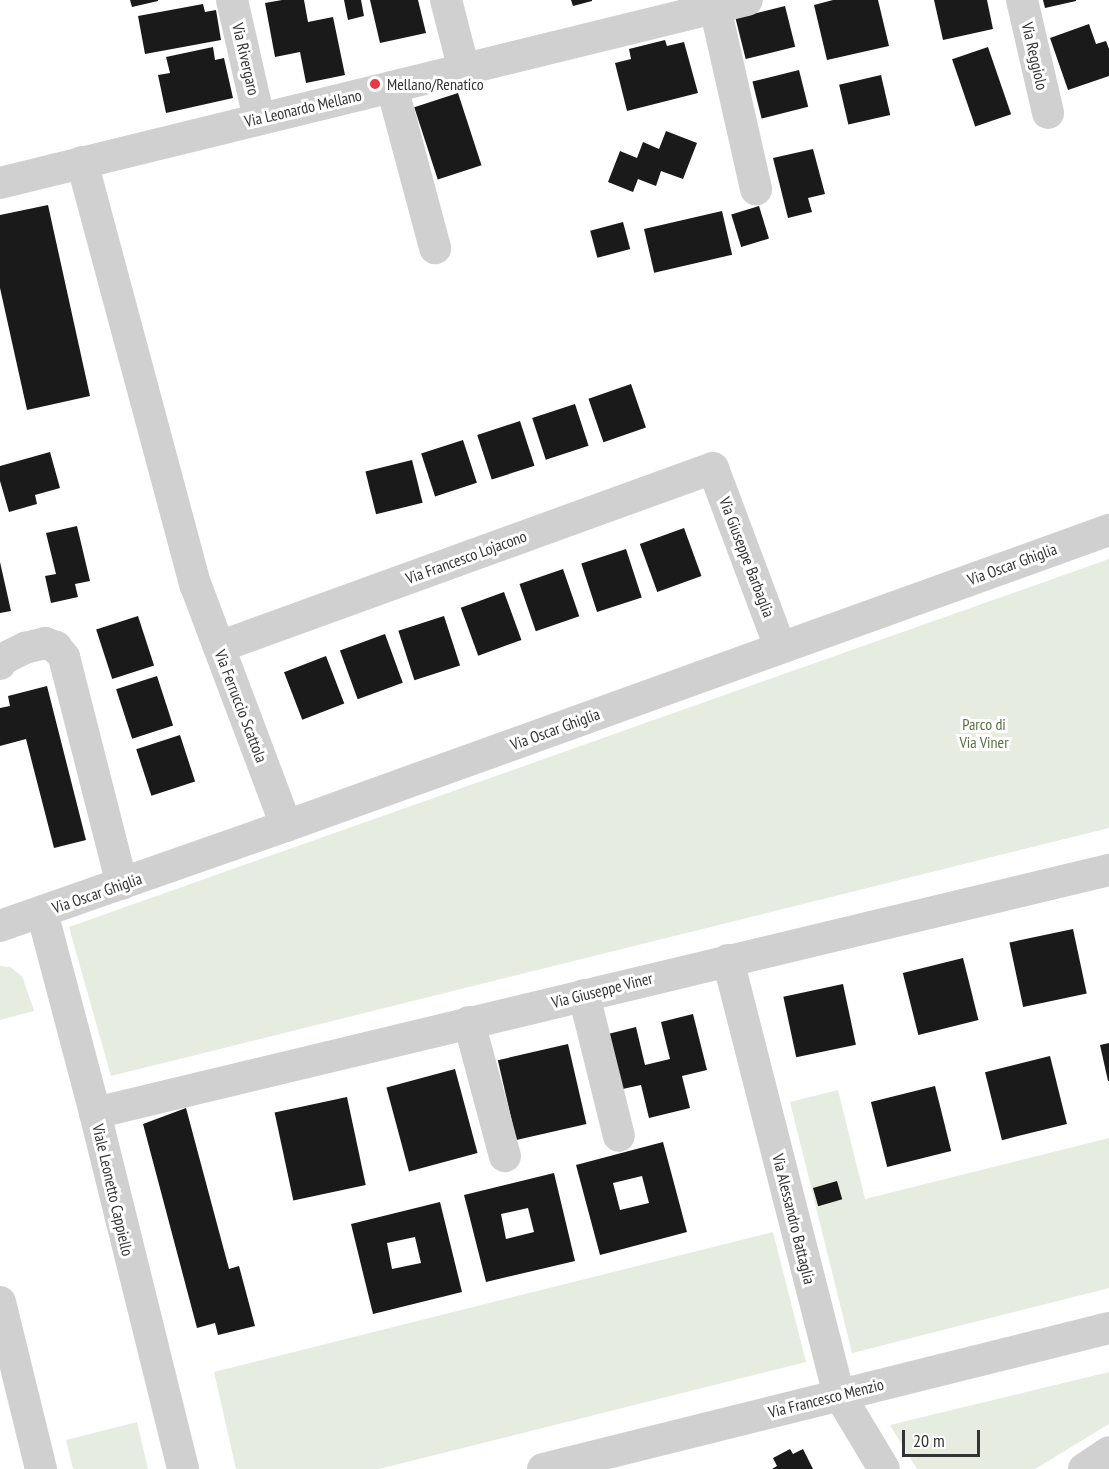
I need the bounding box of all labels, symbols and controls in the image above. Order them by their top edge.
street label: Via Reggiolo [1018,20,1052,92]
street label: Via Rivergaro [228,21,264,97]
place label: Mellano/Renatico [387,74,484,94]
marker: Mellano/Renatico [368,77,382,91]
street label: Via Leonardo Mellano [243,85,363,131]
street label: Via Giuseppe Barbaglia [715,494,779,620]
street label: Via Francesco Lojacono [403,526,529,588]
street label: Via Oscar Ghiglia [965,539,1059,589]
street label: Via Ferruccio Scattola [211,647,271,765]
street label: Via Oscar Ghiglia [508,704,602,754]
park label: Parco di Via Viner [959,714,1009,752]
street label: Via Oscar Ghiglia [50,869,144,917]
street label: Via Giuseppe Viner [549,968,655,1012]
street label: Viale Leonetto Cappiello [88,1122,138,1258]
street label: Via Alessandro Battaglia [768,1152,820,1286]
street label: Via Francesco Menzio [766,1374,886,1422]
scale bar [905,1418,983,1456]
text: 20 m [913,1429,945,1452]

